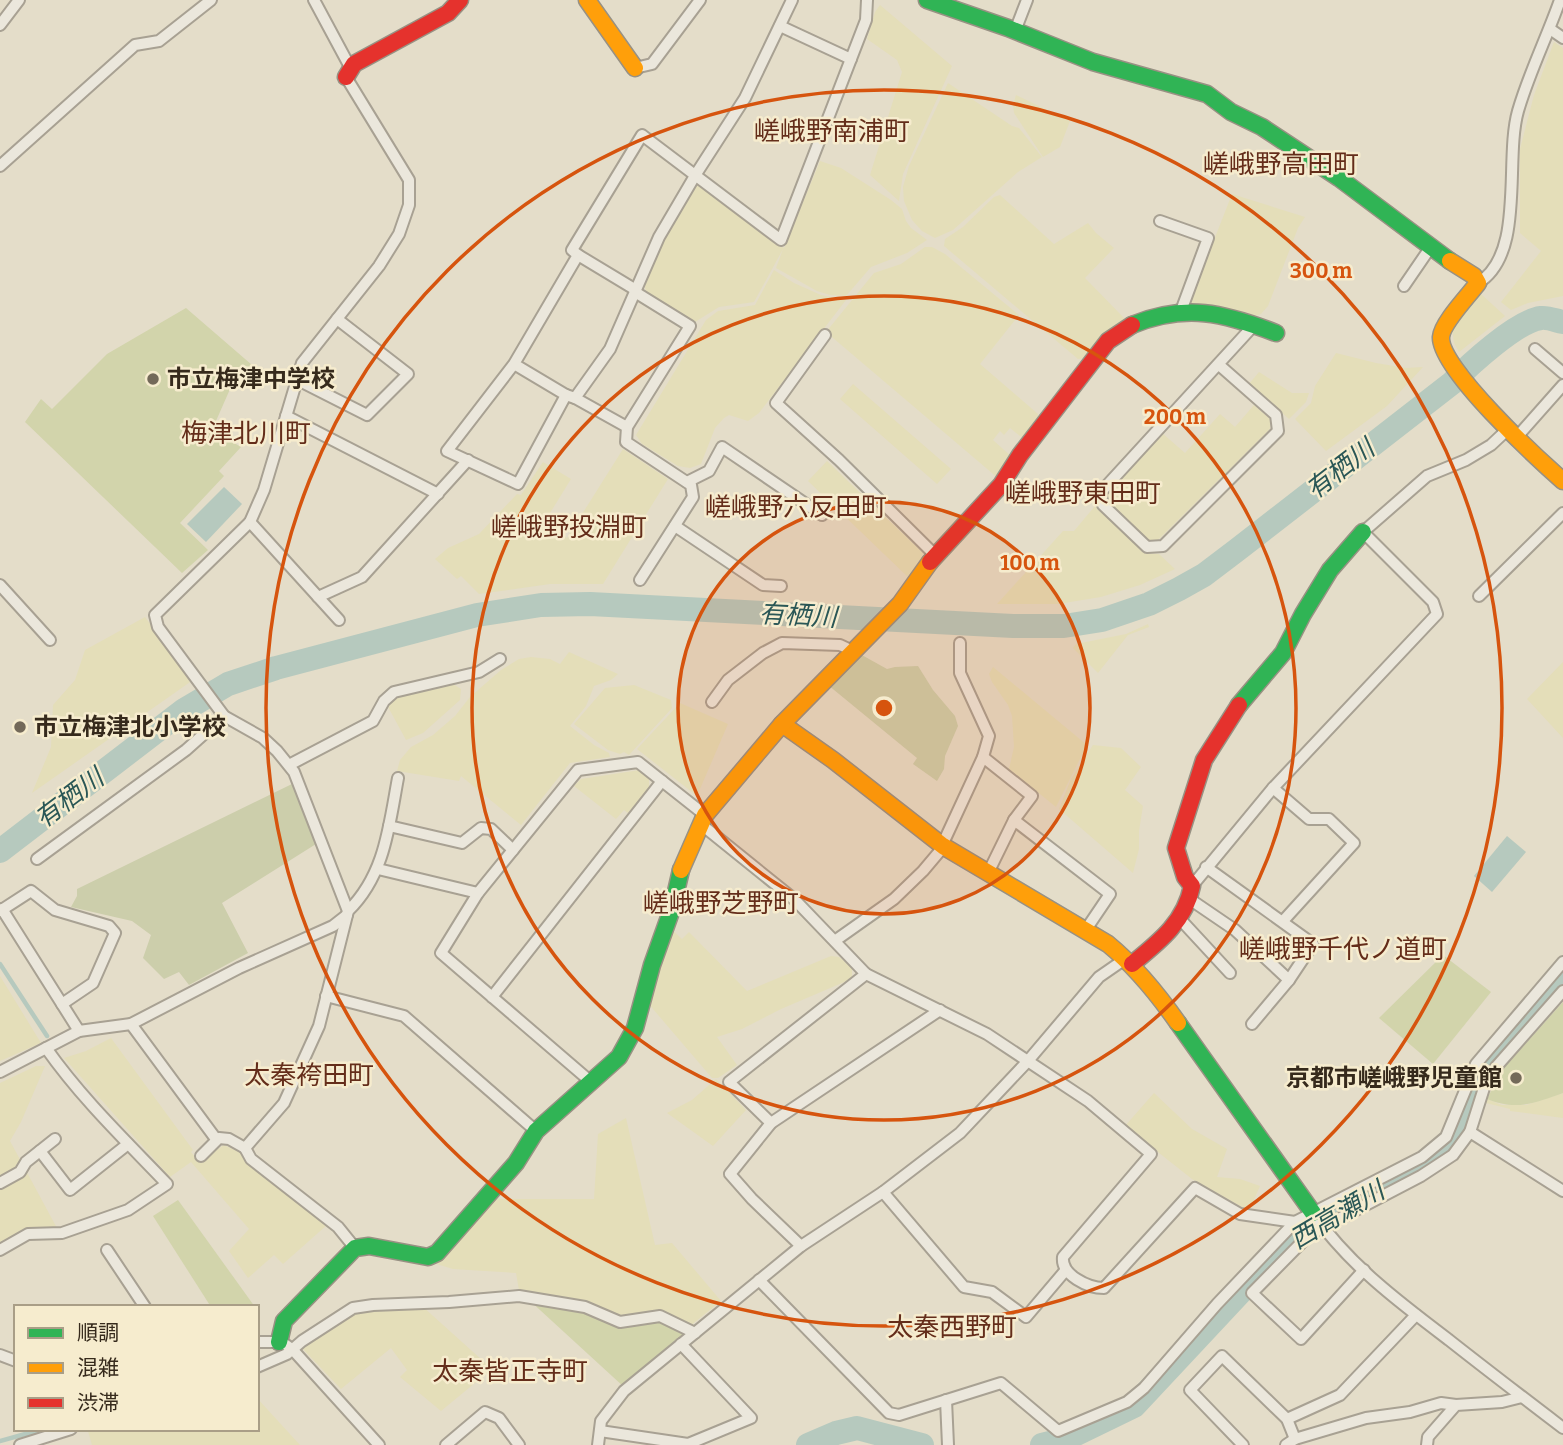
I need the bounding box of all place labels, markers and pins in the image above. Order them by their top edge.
place label: 市立梅津中学校 [167,365,335,393]
marker: 市立梅津中学校 [145,371,161,387]
centre of rings [872,696,896,720]
place label: 市立梅津北小学校 [34,713,226,741]
marker: 市立梅津北小学校 [12,719,28,735]
place label: 京都市嵯峨野児童館 [1286,1064,1502,1092]
marker: 京都市嵯峨野児童館 [1508,1070,1524,1086]

